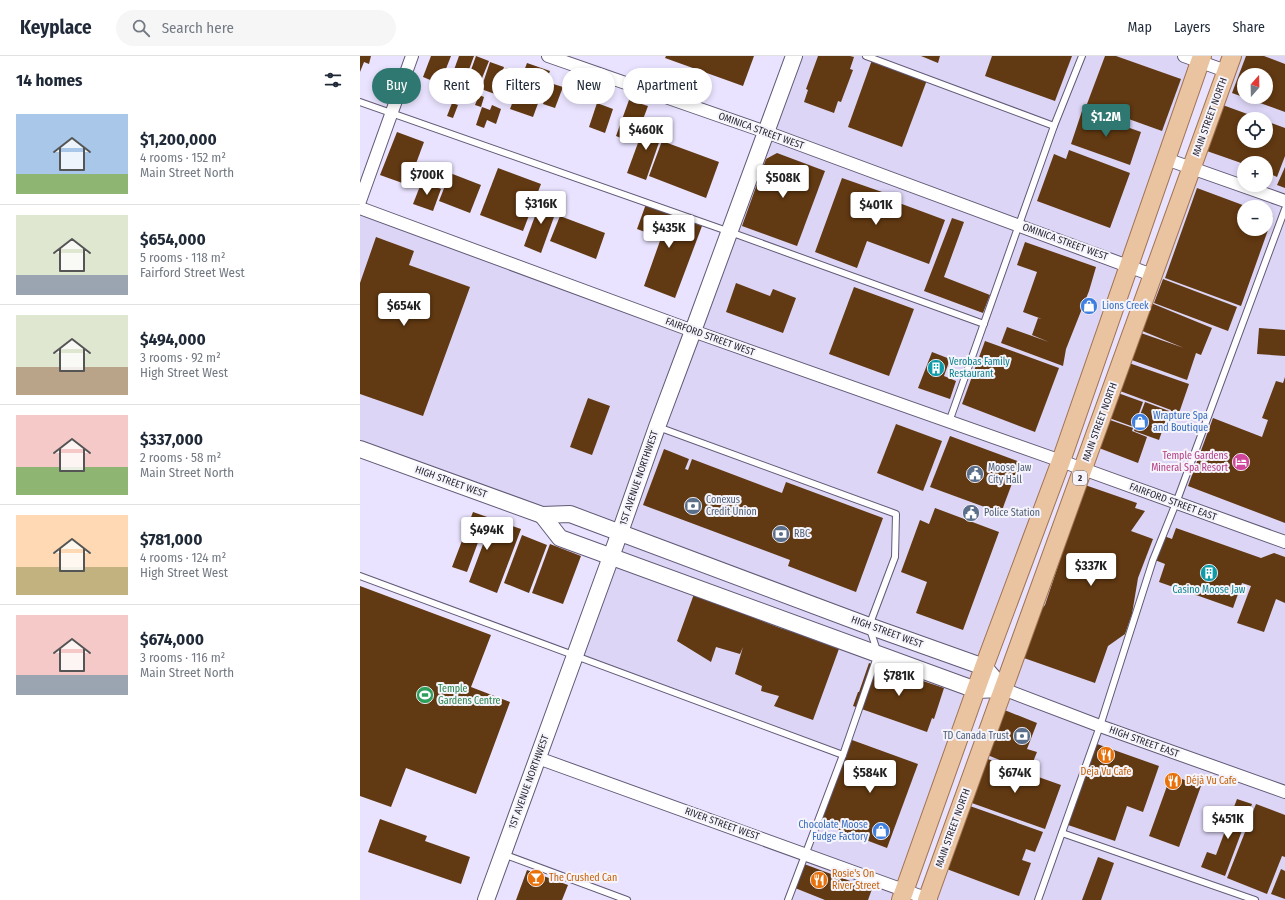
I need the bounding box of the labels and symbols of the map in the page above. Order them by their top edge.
north arrow [1237,68,1273,104]
street label: MAIN STREET NORTH [1190,76,1230,158]
pin: $1.2M [1078,104,1134,138]
street label: OMINICA STREET WEST [717,110,806,152]
pin: $460K [618,117,674,151]
pin: $700K [399,162,455,196]
pin: $508K [755,165,811,199]
pin: $316K [513,191,569,225]
pin: $401K [848,192,904,226]
pin: $435K [641,215,697,249]
street label: OMINICA STREET WEST [1021,221,1110,263]
pin: $654K [376,293,432,327]
shop icon: Lions Creek [1079,296,1099,316]
place label: Lions Creek [1102,300,1149,312]
street label: FAIRFORD STREET WEST [664,315,757,359]
place label: Verobas Family Restaurant [949,356,1010,380]
building icon: Verobas Family Restaurant [926,358,946,378]
street label: MAIN STREET NORTH [1080,381,1120,463]
place label: Wrapture Spa and Boutique [1153,410,1208,434]
shop icon: Wrapture Spa and Boutique [1130,412,1150,432]
street label: 1ST AVENUE NORTHWEST [617,429,661,527]
place label: Temple Gardens Mineral Spa Resort [1151,450,1229,474]
hotel icon: Temple Gardens Mineral Spa Resort [1231,452,1251,472]
place label: Moose Jaw City Hall [988,462,1032,486]
street label: HIGH STREET WEST [413,463,489,501]
public building icon: Moose Jaw City Hall [965,464,985,484]
road number: 2 [1073,471,1087,485]
street label: FAIRFORD STREET EAST [1128,481,1219,523]
place label: Conexus Credit Union [706,494,757,518]
bank icon: Conexus Credit Union [683,496,703,516]
public building icon: Police Station [961,503,981,523]
place label: Police Station [984,507,1040,519]
pin: $494K [459,517,515,551]
bank icon: RBC [771,524,791,544]
place label: RBC [794,528,810,540]
pin: $337K [1063,553,1119,587]
building icon: Casino Moose Jaw [1199,563,1219,583]
place label: Casino Moose Jaw [1173,584,1246,596]
street label: HIGH STREET WEST [849,613,925,651]
pin: $781K [871,663,927,697]
place label: Temple Gardens Centre [438,683,501,707]
sports icon: Temple Gardens Centre [415,685,435,705]
street label: HIGH STREET EAST [1107,724,1181,760]
bank icon: TD Canada Trust [1012,726,1032,746]
place label: TD Canada Trust [943,730,1010,742]
street label: 1ST AVENUE NORTHWEST [506,733,552,831]
restaurant icon: Deja Vu Cafe [1096,745,1116,765]
pin: $584K [842,760,898,794]
pin: $674K [987,760,1043,794]
place label: Deja Vu Cafe [1081,766,1131,778]
restaurant icon: Déjà Vu Cafe [1163,771,1183,791]
place label: Déjà Vu Cafe [1186,775,1237,787]
street label: MAIN STREET NORTH [933,787,973,869]
street label: RIVER STREET WEST [683,805,761,843]
pin: $451K [1200,806,1256,840]
place label: Chocolate Moose Fudge Factory [798,819,869,843]
shop icon: Chocolate Moose Fudge Factory [871,821,891,841]
bar icon: The Crushed Can [526,868,546,888]
place label: Rosie's On River Street [832,868,880,892]
restaurant icon: Rosie's On River Street [809,870,829,890]
place label: The Crushed Can [549,872,617,884]

